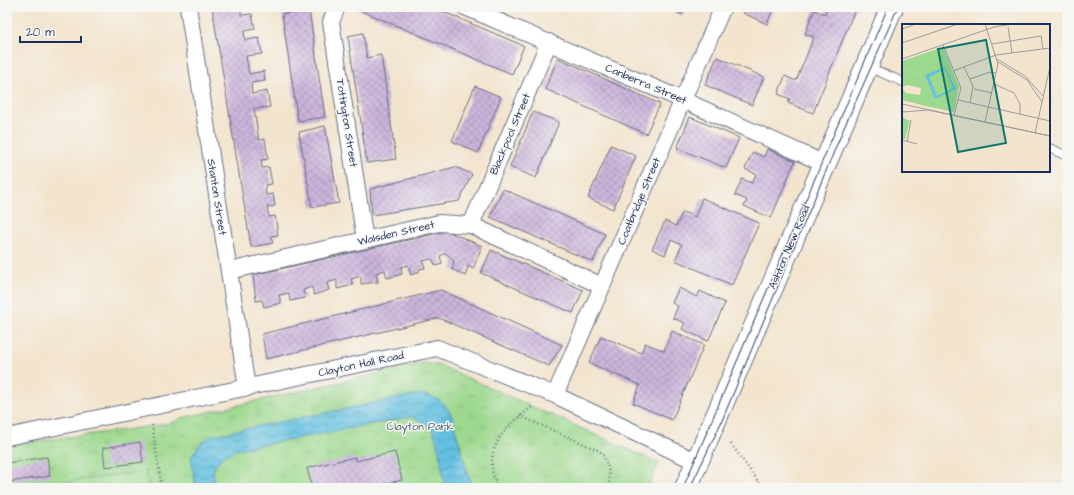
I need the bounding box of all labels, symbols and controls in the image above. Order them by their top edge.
scale bar [20,18,81,44]
text: 20 m [26,24,55,41]
inset map [902,24,1050,172]
street label: Canberra Street [603,60,690,108]
street label: Tottington Street [332,78,361,169]
street label: Blackpool Street [486,90,534,177]
street label: Coatbridge Street [614,155,665,247]
street label: Stanton Street [204,158,231,237]
street label: Ashton New Road [765,202,814,291]
street label: Walsden Street [356,217,437,249]
street label: Clayton Hall Road [317,348,406,381]
park label: Clayton Park [386,419,454,435]

